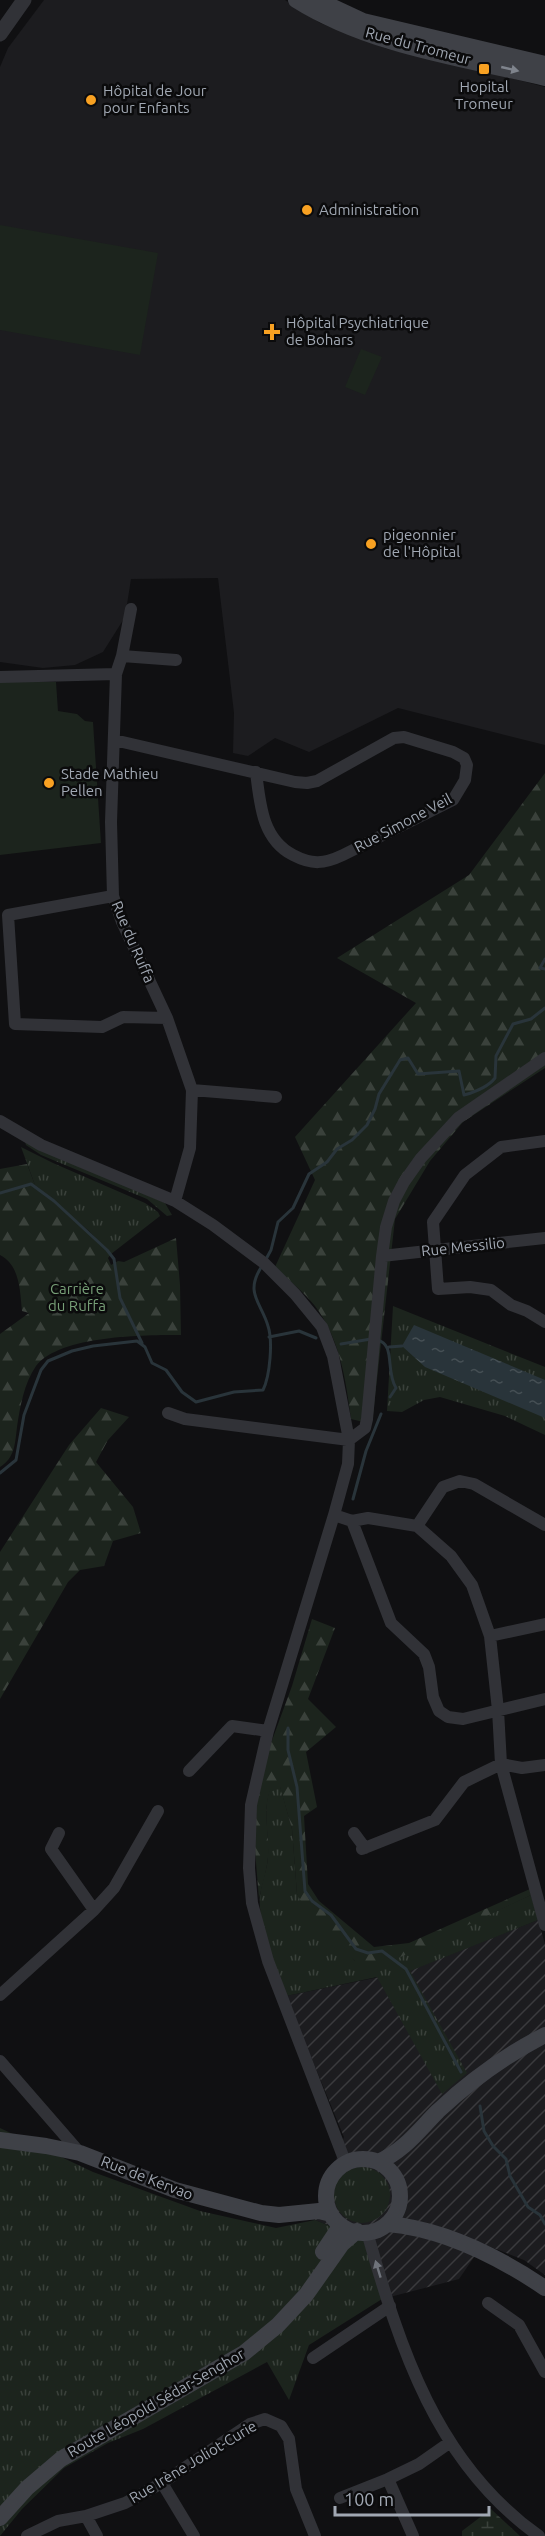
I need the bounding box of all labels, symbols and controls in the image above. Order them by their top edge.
street label: Rue du Tromeur [364,23,473,68]
marker: Hopital Tromeur [477,62,491,76]
one-way arrow [501,65,519,75]
place label: Hopital Tromeur [455,78,513,112]
place label: Hôpital de Jour pour Enfants [103,82,207,116]
marker: Hôpital de Jour pour Enfants [84,93,98,107]
place label: Administration [319,201,419,218]
marker: Administration [300,203,314,217]
place label: Hôpital Psychiatrique de Bohars [286,314,429,348]
marker: Hôpital Psychiatrique de Bohars [263,323,281,341]
place label: pigeonnier de l'Hôpital [383,526,460,560]
marker: pigeonnier de l'Hôpital [364,537,378,551]
place label: Stade Mathieu Pellen [61,765,159,799]
marker: Stade Mathieu Pellen [42,776,56,790]
street label: Rue Simone Veil [351,790,454,855]
street label: Rue du Ruffa [109,898,158,985]
street label: Rue Messilio [420,1234,506,1259]
park label: Carrière du Ruffa [48,1280,106,1314]
street label: Rue de Kervao [99,2152,196,2203]
one-way arrow [373,2260,382,2278]
street label: Route Léopold Sédar-Senghor [64,2345,247,2460]
street label: Rue Irène Joliot-Curie [126,2417,259,2506]
scale bar [335,2479,490,2517]
text: 100 m [344,2489,394,2509]

